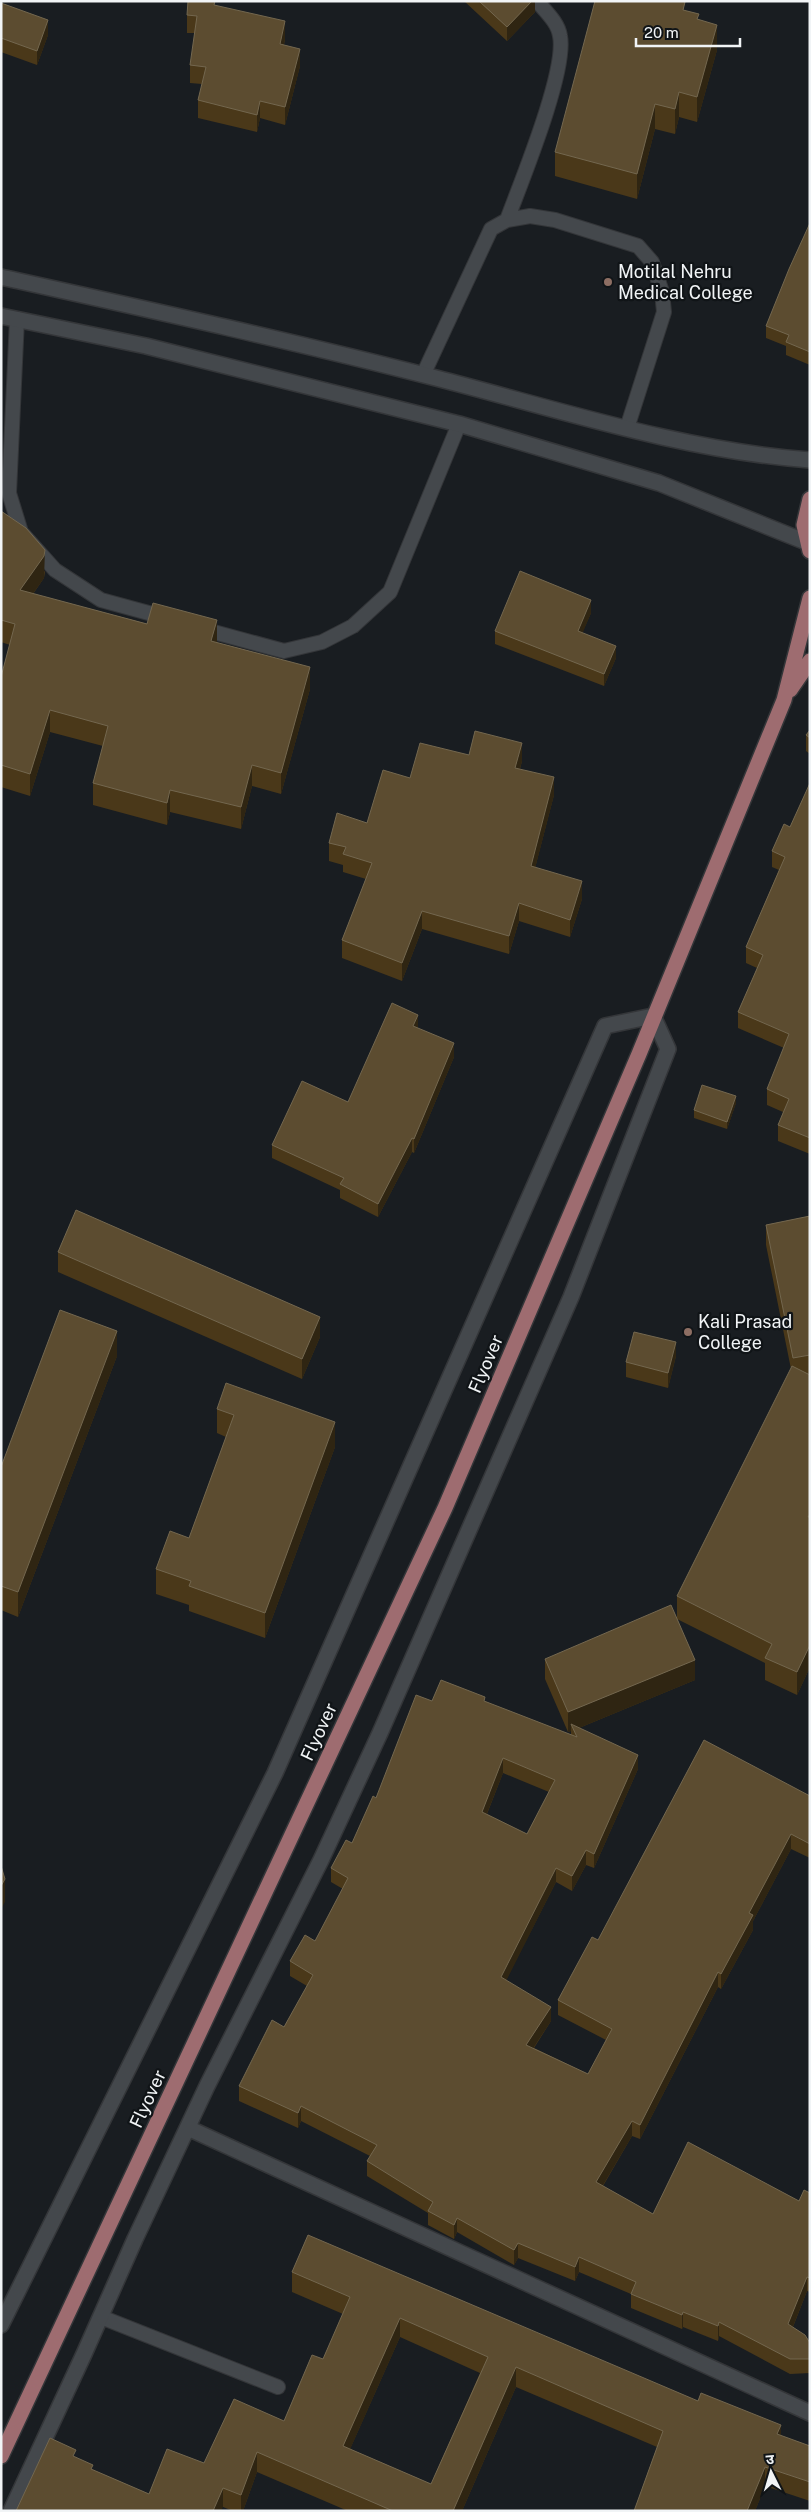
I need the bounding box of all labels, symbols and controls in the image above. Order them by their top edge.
scale bar [636,15,740,47]
text: 20 m [644,24,679,41]
place label: Motilal Nehru Medical College [618,261,753,303]
marker: Motilal Nehru Medical College [602,276,614,288]
place label: Kali Prasad College [698,1311,792,1353]
marker: Kali Prasad College [682,1326,694,1338]
street label: Flyover [464,1331,507,1396]
street label: Flyover [296,1700,341,1764]
street label: Flyover [125,2067,170,2131]
north arrow [746,2447,796,2497]
text: उ [765,2451,775,2467]

